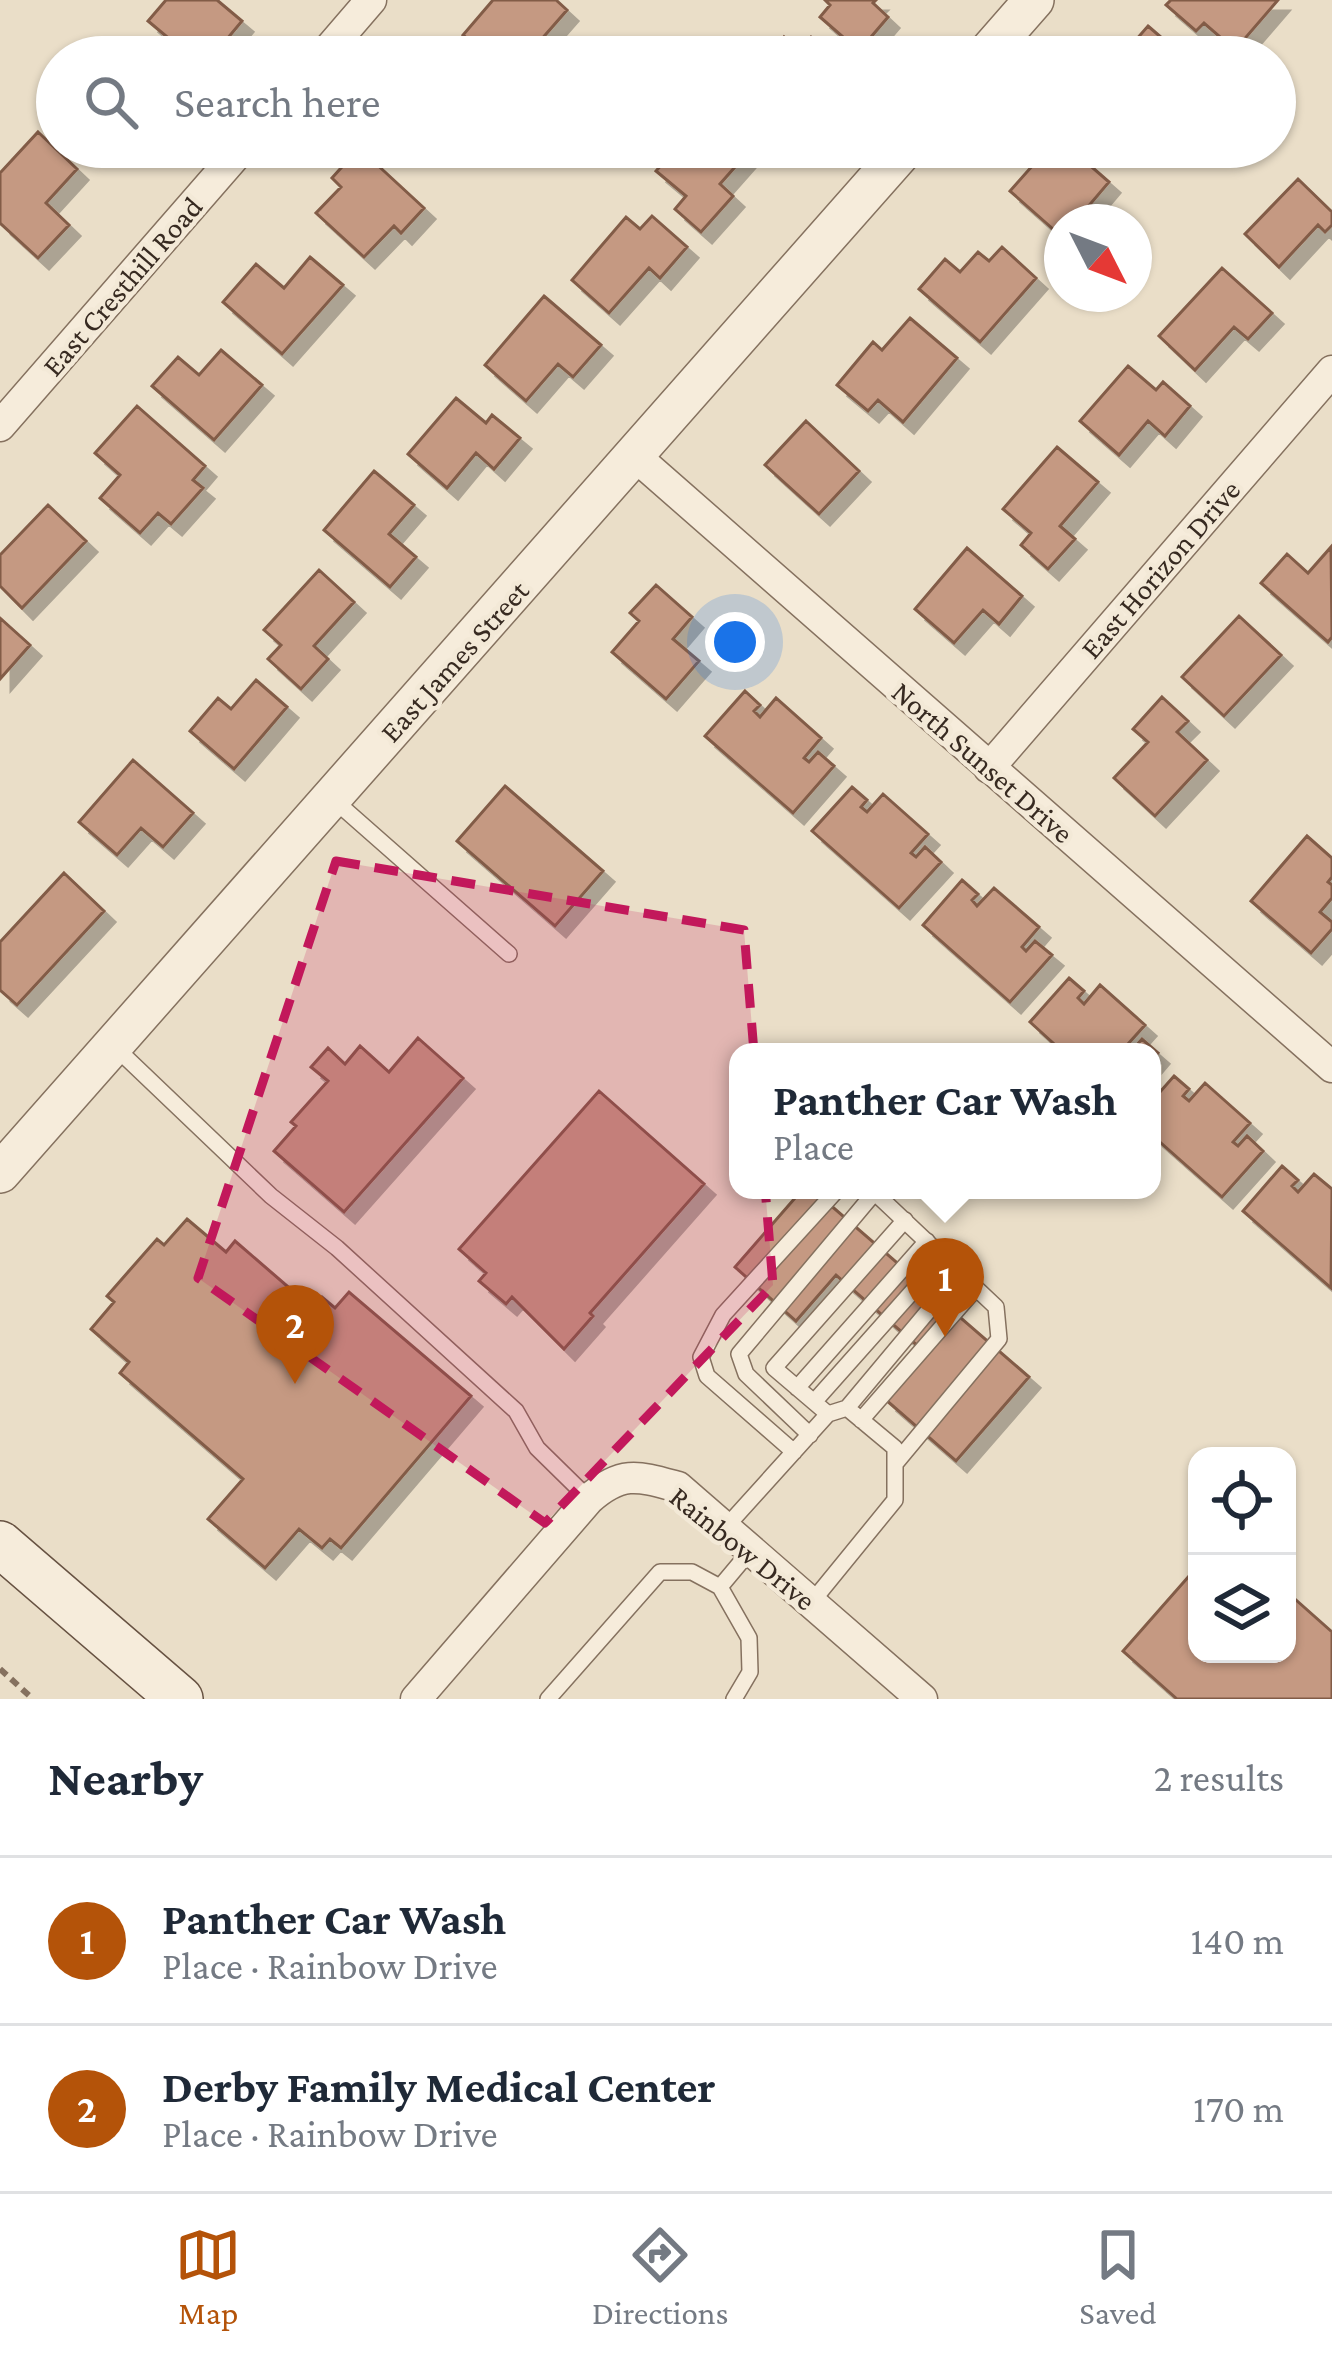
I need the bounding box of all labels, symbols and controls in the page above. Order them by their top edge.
search box [36,36,1296,168]
icon: search [78,69,144,135]
text: Search here [174,77,381,127]
street label: East Cresthill Road [35,190,209,382]
north arrow [1044,204,1152,312]
street label: East Horizon Drive [1074,473,1246,665]
street label: East James Street [373,573,536,748]
your location [705,612,765,672]
street label: North Sunset Drive [886,675,1080,849]
popup [729,1043,1161,1199]
text: Panther Car Wash [773,1075,1117,1125]
text: Place [773,1125,854,1168]
pin: 1 [906,1238,984,1337]
pin: 2 [256,1285,334,1384]
map controls [1188,1447,1296,1663]
button: locate [1188,1447,1296,1555]
street label: Rainbow Drive [664,1479,822,1617]
button: layers [1188,1555,1296,1663]
text: Nearby [48,1749,203,1806]
text: 2 results [1154,1756,1284,1799]
text: Panther Car Wash [162,1894,506,1944]
text: 1 [80,1919,94,1962]
text: 140 m [1190,1919,1284,1962]
text: Place · Rainbow Drive [162,1944,498,1987]
text: Derby Family Medical Center [162,2062,715,2112]
text: 2 [77,2087,97,2130]
text: 170 m [1193,2087,1284,2130]
text: Place · Rainbow Drive [162,2112,498,2155]
tab: Map [175,2222,241,2331]
tab: Directions [592,2222,729,2331]
tab: Saved [1079,2222,1157,2331]

